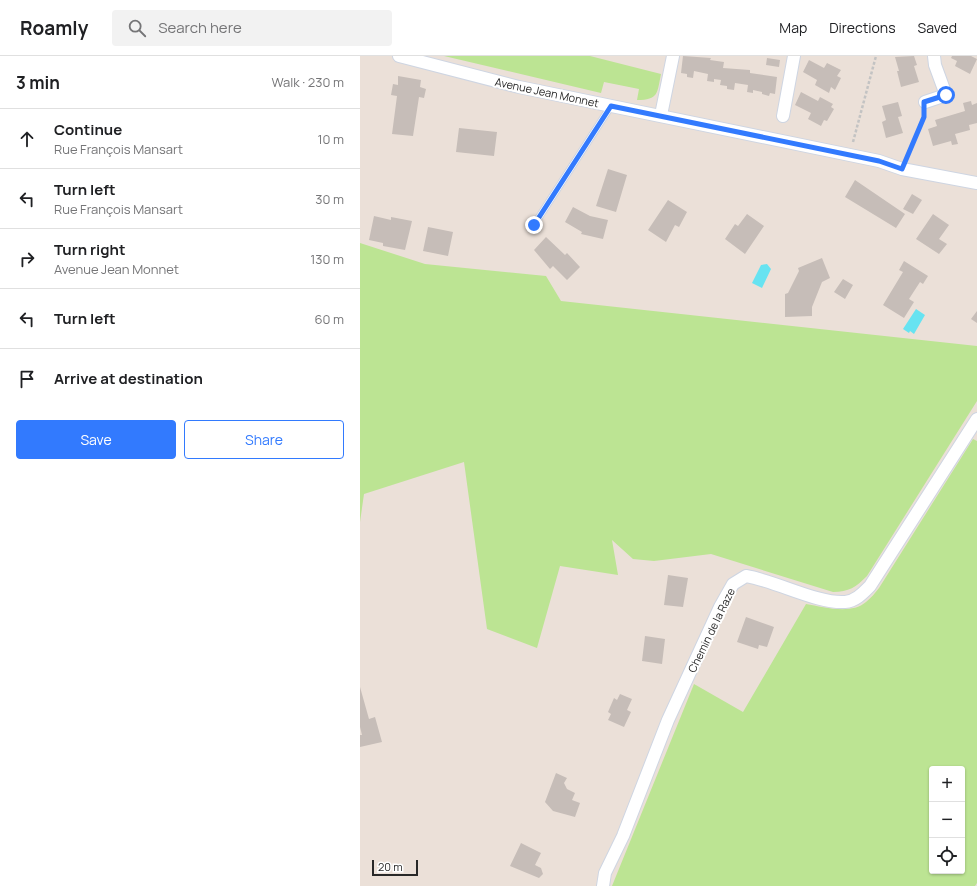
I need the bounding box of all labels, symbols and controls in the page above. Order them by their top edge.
search box [112,10,392,46]
text: Roamly [20,15,88,41]
icon: search [126,17,148,39]
text: Search here [158,17,242,38]
text: Map [779,18,807,37]
text: Directions [829,18,896,37]
text: Saved [918,18,957,37]
text: 3 min [16,71,60,94]
text: Walk · 230 m [271,73,344,91]
street label: Avenue Jean Monnet [494,74,600,110]
route start [937,86,955,104]
text: Continue [54,119,122,140]
icon: ahead [16,128,38,150]
text: 10 m [317,130,344,148]
text: Rue François Mansart [54,140,183,158]
text: Turn left [54,179,116,200]
icon: left [16,188,38,210]
text: 30 m [315,190,344,208]
text: Rue François Mansart [54,200,183,218]
route end [525,216,543,234]
text: Turn right [54,239,125,260]
icon: right [16,248,38,270]
text: 130 m [310,250,344,268]
text: Avenue Jean Monnet [54,260,179,278]
icon: left [16,308,38,330]
text: Turn left [54,308,116,329]
text: 60 m [314,310,344,328]
icon: arrive [16,368,38,390]
text: Arrive at destination [54,368,203,389]
button: Save [16,420,176,459]
button: Share [184,420,344,459]
street label: Chemin de la Raze [684,585,738,675]
map controls [929,766,965,874]
button: + [929,766,965,802]
button: − [929,802,965,838]
button: locate [929,838,965,874]
scale bar [372,858,418,877]
text: 20 m [378,859,403,874]

